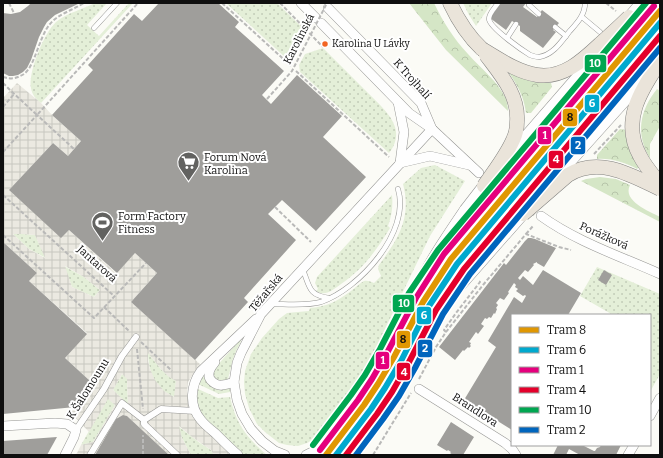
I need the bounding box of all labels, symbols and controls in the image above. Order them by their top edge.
street label: Karolinská [281,12,317,66]
place label: Karolina U Lávky [332,38,411,50]
marker: Karolina U Lávky [320,39,330,49]
line badge: 10 [584,54,607,73]
street label: K Trojhalí [391,56,434,102]
text: 10 [589,57,601,70]
line badge: 6 [584,94,600,113]
text: 6 [589,97,596,110]
line badge: 8 [562,108,578,127]
text: 8 [567,111,574,124]
line badge: 1 [537,126,552,145]
text: 1 [543,129,548,142]
line badge: 2 [570,136,586,155]
text: 2 [575,139,581,152]
supermarket icon: Forum Nová Karolina [175,150,201,183]
line badge: 4 [548,150,564,169]
place label: Forum Nová Karolina [204,151,267,177]
text: 4 [553,153,560,166]
sports icon: Form Factory Fitness [90,209,116,242]
place label: Form Factory Fitness [118,210,186,236]
street label: Porážková [578,219,630,253]
street label: Jantarová [74,242,119,285]
street label: Těžařská [247,272,285,314]
line badge: 10 [392,294,415,313]
text: 10 [398,297,410,310]
line badge: 6 [416,306,432,325]
text: 6 [421,309,428,322]
legend [511,314,651,446]
text: Tram 8 [547,323,586,337]
line badge: 8 [396,330,411,349]
text: 8 [400,333,407,346]
line badge: 2 [417,339,433,358]
text: 2 [422,342,428,355]
text: Tram 6 [547,343,586,357]
line badge: 1 [375,351,390,370]
text: 1 [381,354,386,367]
street label: K Šalomounu [63,356,112,422]
line badge: 4 [396,362,411,381]
text: Tram 1 [547,363,584,377]
text: 4 [401,366,408,379]
text: Tram 4 [547,383,586,397]
street label: Brandlova [450,390,500,430]
text: Tram 10 [547,403,592,417]
text: Tram 2 [547,423,586,437]

